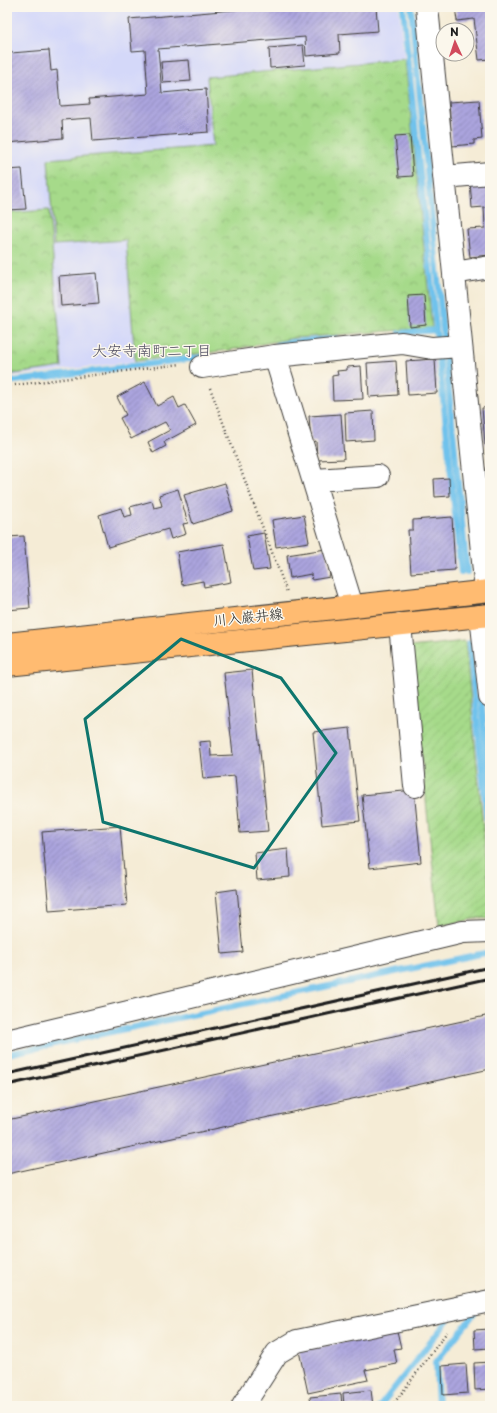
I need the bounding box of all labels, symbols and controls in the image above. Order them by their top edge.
north arrow [435,22,475,62]
text: N [450,23,460,40]
district label: 大安寺南町二丁目 [92,338,212,361]
street label: 川入巌井線 [212,602,284,631]

